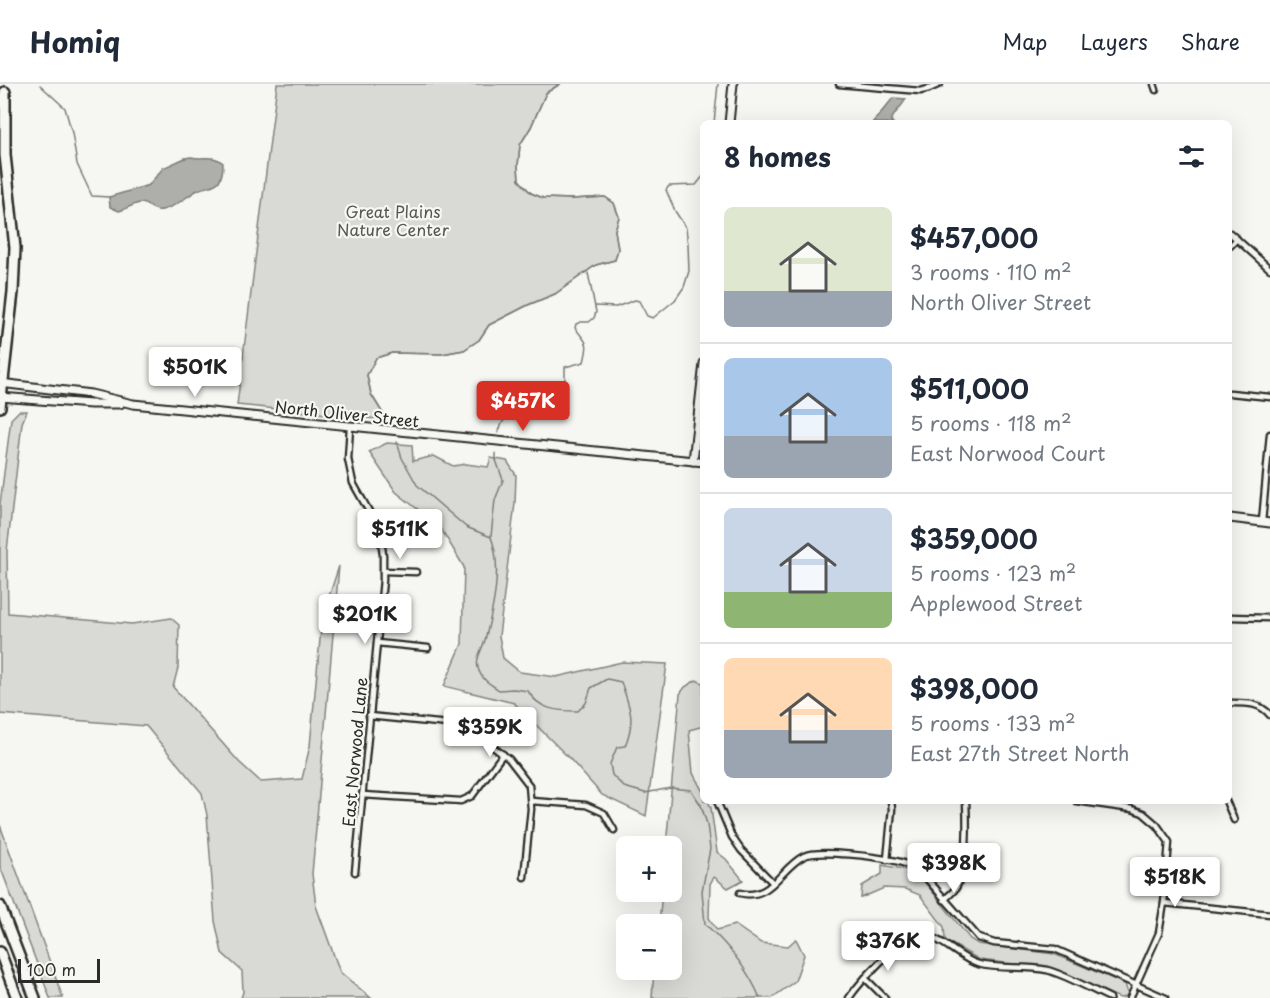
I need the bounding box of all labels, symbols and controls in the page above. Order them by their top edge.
text: Homiq [30,20,120,63]
text: Map [1003,25,1047,57]
text: Layers [1080,25,1148,57]
text: Share [1181,25,1240,57]
text: 8 homes [724,137,831,176]
icon: filters [1175,140,1208,173]
park label: Great Plains Nature Center [337,199,449,241]
text: $457,000 [910,218,1038,257]
icon: home [772,231,844,303]
text: 3 rooms · 110 m² [910,257,1072,287]
text: North Oliver Street [910,287,1091,317]
pin: $501K [153,347,237,398]
text: $501K [163,351,227,381]
text: $511,000 [910,369,1029,408]
pin: $457K [481,381,565,432]
icon: home [772,382,844,454]
text: $457K [491,385,555,415]
street label: North Oliver Street [274,393,421,433]
text: 5 rooms · 118 m² [910,408,1072,438]
text: East Norwood Court [910,438,1106,468]
pin: $511K [358,509,442,560]
text: $511K [371,513,429,543]
text: $359,000 [910,519,1038,558]
icon: home [772,532,844,604]
text: 5 rooms · 123 m² [910,558,1076,588]
text: Applewood Street [910,588,1082,618]
pin: $201K [323,594,407,645]
text: $201K [333,598,397,628]
text: $398,000 [910,669,1038,708]
street label: East Norwood Lane [336,676,372,828]
icon: home [772,682,844,754]
pin: $359K [448,707,532,758]
text: 5 rooms · 133 m² [910,708,1076,738]
text: $359K [458,711,523,741]
text: East 27th Street North [910,738,1130,768]
map controls [616,836,682,980]
button: + [616,836,682,902]
pin: $398K [912,843,996,894]
text: $398K [921,847,987,877]
pin: $518K [1133,857,1217,908]
text: $518K [1144,861,1206,891]
button: − [616,914,682,980]
pin: $376K [846,921,930,972]
text: $376K [855,925,921,955]
scale bar [18,956,100,984]
text: 100 m [27,957,76,981]

